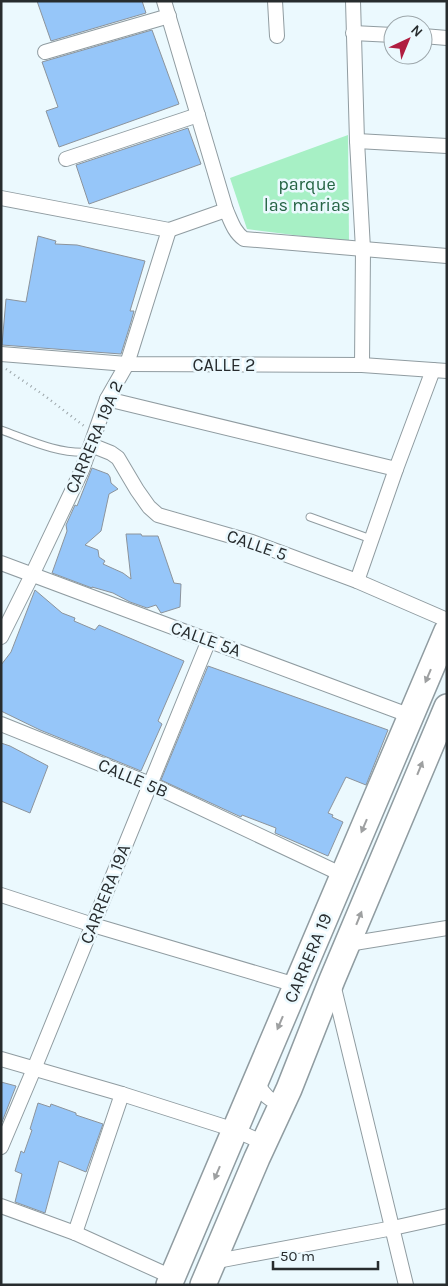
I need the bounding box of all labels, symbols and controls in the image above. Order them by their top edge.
north arrow [383,15,433,65]
text: N [407,21,426,41]
park label: parque las marias [264,173,350,216]
street label: CALLE 2 [192,354,256,376]
street label: CARRERA 19A 2 [60,377,128,497]
street label: CALLE 5 [224,524,290,566]
street label: CALLE 5A [168,616,244,662]
one-way arrow [423,669,431,683]
street label: CALLE 5B [95,753,171,803]
one-way arrow [417,760,425,775]
one-way arrow [360,818,368,833]
street label: CARRERA 19A [75,841,135,947]
street label: CARRERA 19 [279,910,337,1006]
one-way arrow [355,911,363,925]
one-way arrow [276,1016,284,1030]
one-way arrow [212,1166,220,1180]
scale bar [273,1238,378,1270]
text: 50 m [280,1247,315,1265]

